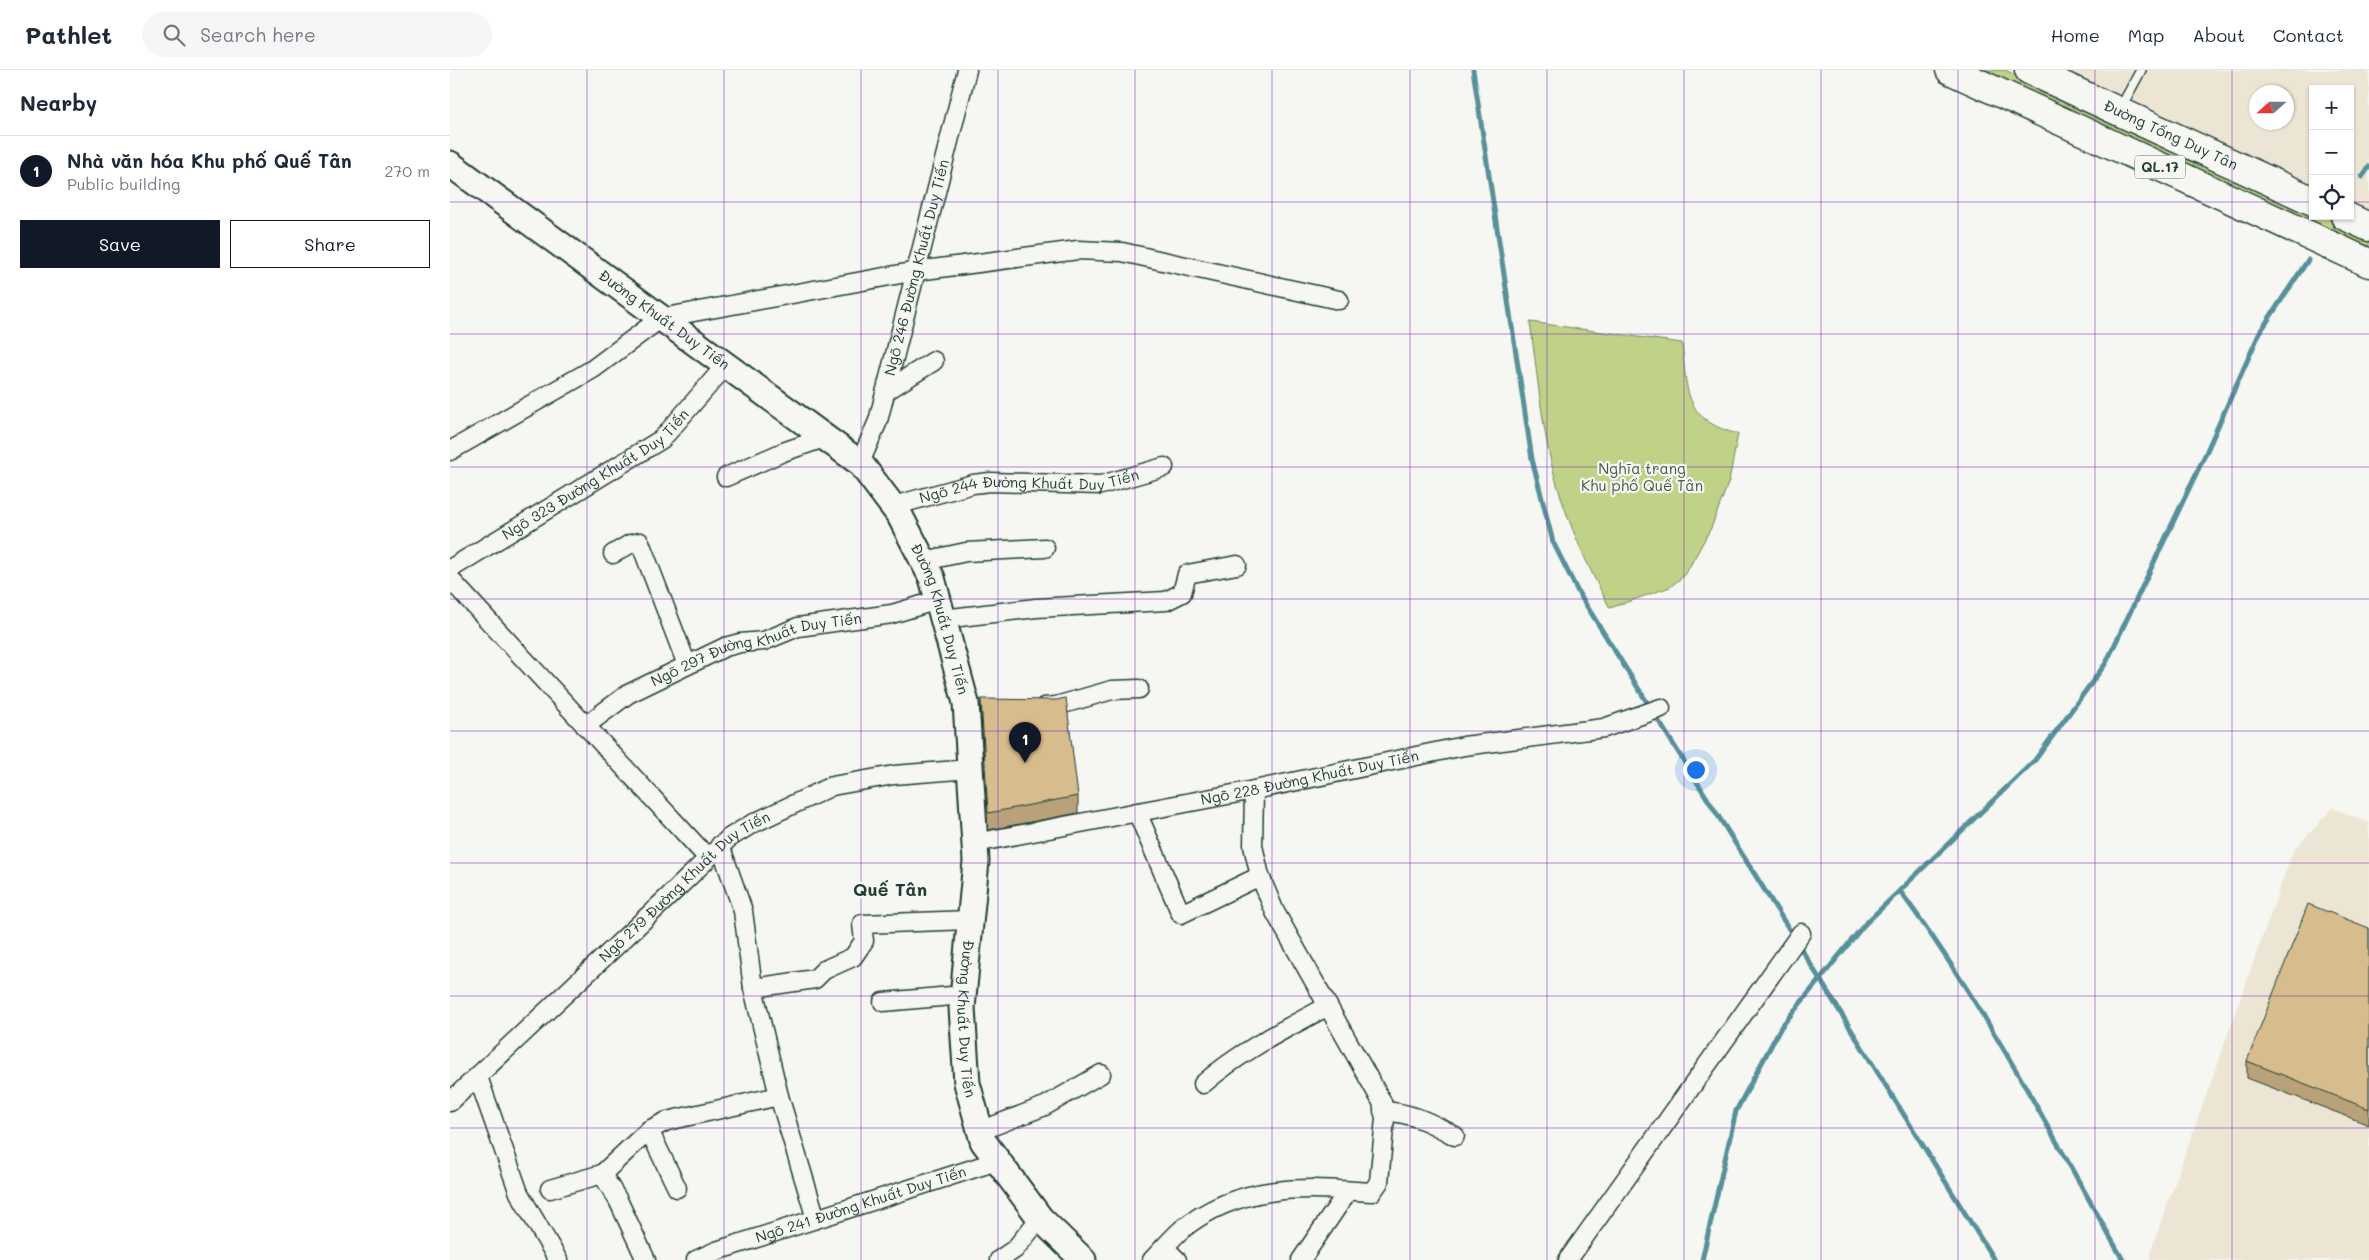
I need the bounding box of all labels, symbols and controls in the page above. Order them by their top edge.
search box [142,12,492,57]
text: Pathlet [25,19,112,50]
icon: search [160,21,188,49]
text: Search here [200,22,316,47]
text: Home [2051,23,2100,47]
text: Map [2128,23,2164,47]
text: About [2192,23,2245,47]
text: Contact [2273,23,2344,47]
north arrow [2249,85,2294,130]
map controls [2309,85,2354,220]
button: + [2309,85,2354,130]
text: Nearby [20,89,97,116]
street label: Đường Tống Duy Tân [2101,95,2242,174]
button: − [2309,130,2354,175]
text: Nhà văn hóa Khu phố Quế Tân [67,148,352,173]
road number: QL.17 [2135,155,2185,178]
street label: Ngõ 246 Đường Khuất Duy Tiến [879,157,953,378]
text: 1 [32,160,40,181]
text: 270 m [384,160,430,181]
text: Public building [67,173,180,194]
button: locate [2309,175,2354,220]
button: Save [20,220,220,268]
button: Share [230,220,430,268]
street label: Đường Khuất Duy Tiến [595,265,734,374]
street label: Ngõ 323 Đường Khuất Duy Tiến [498,404,693,544]
park label: Nghĩa trang Khu phố Quế Tân [1581,458,1703,495]
street label: Ngõ 244 Đường Khuất Duy Tiến [917,464,1141,507]
street label: Đường Khuất Duy Tiến [907,539,974,697]
street label: Ngõ 297 Đường Khuất Duy Tiến [647,607,863,691]
pin: 1 [1009,722,1041,763]
street label: Ngõ 228 Đường Khuất Duy Tiến [1199,745,1420,809]
your location [1683,757,1709,783]
street label: Ngõ 279 Đường Khuất Duy Tiến [594,806,773,966]
district label: Quế Tân [853,877,927,901]
street label: Đường Khuất Duy Tiến [953,939,982,1100]
street label: Ngõ 241 Đường Khuất Duy Tiến [753,1161,968,1247]

